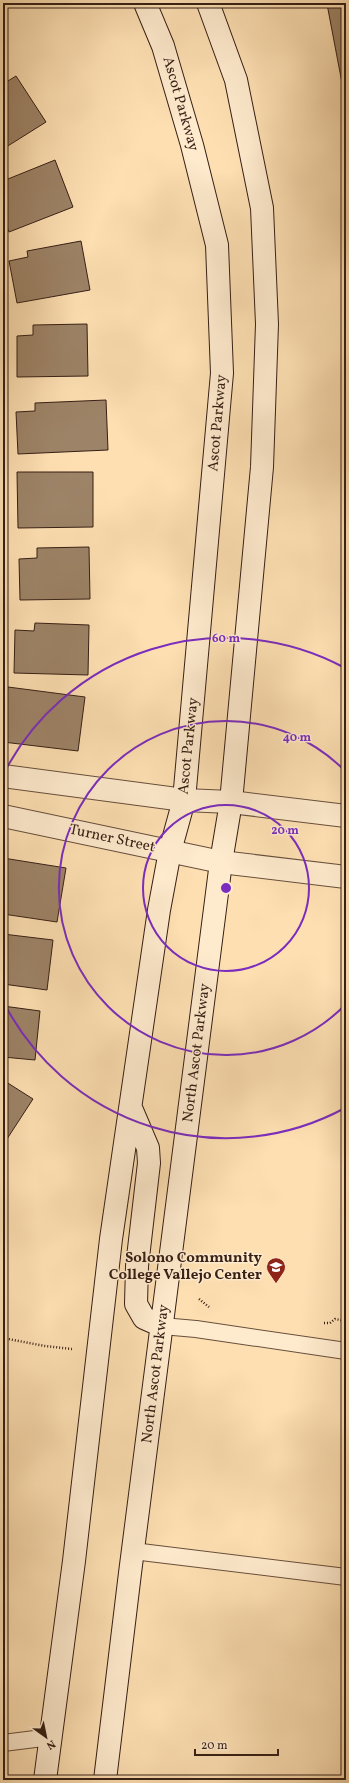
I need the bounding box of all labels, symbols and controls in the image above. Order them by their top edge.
street label: Ascot Parkway [156,54,204,154]
street label: Ascot Parkway [203,374,233,472]
text: 60 m [212,631,240,647]
street label: Ascot Parkway [173,697,205,795]
text: 40 m [283,730,312,746]
street label: Turner Street [67,820,157,858]
text: 20 m [271,823,299,839]
centre of rings [219,881,233,895]
street label: North Ascot Parkway [178,982,216,1124]
place label: Solono Community College Vallejo Center [109,1248,263,1286]
school or university icon: Solono Community College Vallejo Center [265,1256,287,1284]
street label: North Ascot Parkway [137,1303,175,1445]
north arrow [26,1717,66,1757]
scale bar [195,1731,278,1757]
text: N [43,1736,58,1753]
text: 20 m [201,1738,228,1754]

